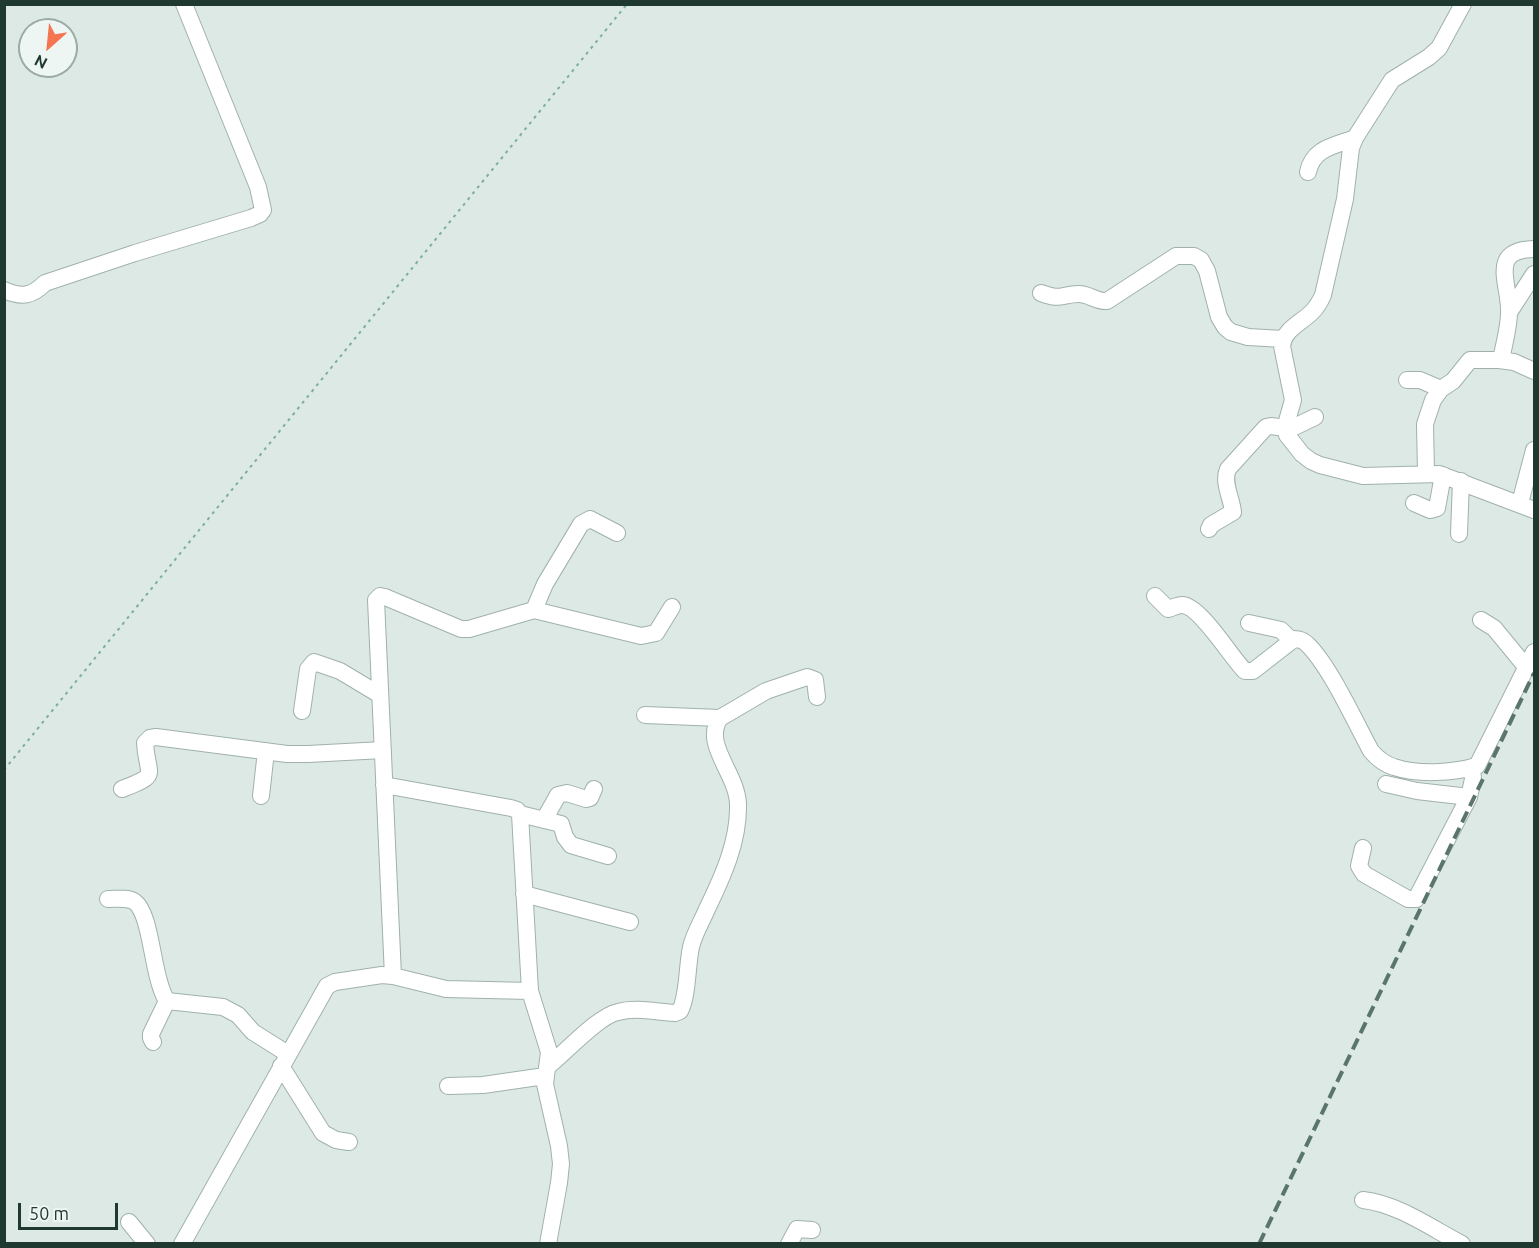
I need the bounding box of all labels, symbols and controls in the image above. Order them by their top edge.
north arrow [18,18,78,78]
text: N [31,52,50,73]
scale bar [21,1191,122,1229]
text: 50 m [29,1203,69,1223]

